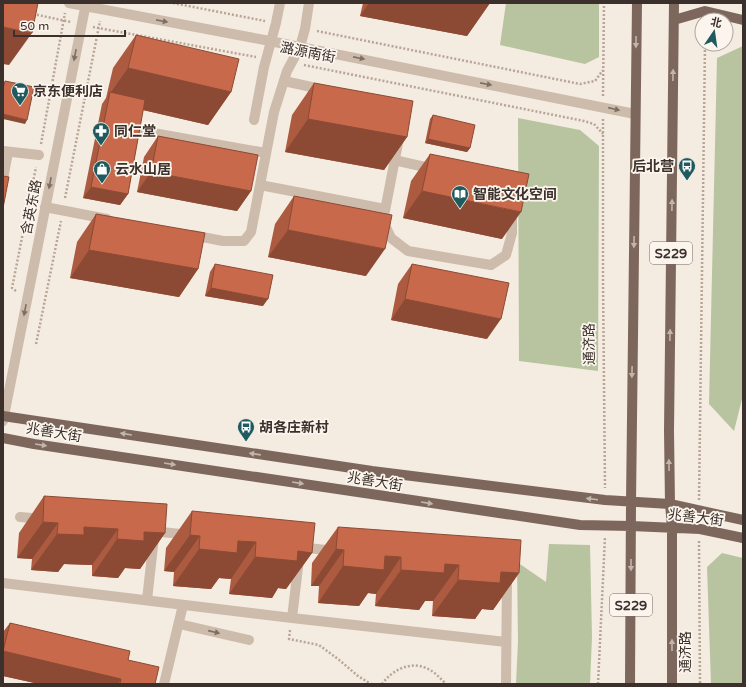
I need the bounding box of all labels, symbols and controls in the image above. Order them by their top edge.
scale bar [14,12,125,38]
north arrow [694,12,734,52]
text: 北 [709,15,723,30]
one-way arrow [156,18,168,24]
text: 50 m [20,19,49,33]
one-way arrow [633,36,639,49]
street label: 潞源南街 [279,39,337,66]
one-way arrow [71,49,77,61]
one-way arrow [353,56,365,62]
one-way arrow [670,68,676,81]
supermarket icon: 京东便利店 [10,81,30,106]
one-way arrow [480,81,492,87]
place label: 京东便利店 [33,83,103,100]
one-way arrow [607,107,620,113]
pharmacy icon: 同仁堂 [91,121,111,146]
place label: 同仁堂 [114,123,156,140]
bus stop icon: 后北营 [677,156,697,181]
place label: 后北营 [632,158,674,175]
shop icon: 云水山居 [92,159,112,184]
place label: 云水山居 [115,161,171,178]
one-way arrow [47,176,53,189]
street label: 含英东路 [18,178,45,236]
library icon: 智能文化空间 [450,184,470,209]
place label: 智能文化空间 [473,186,557,203]
one-way arrow [668,199,675,211]
one-way arrow [631,236,637,249]
road number: S229 [650,242,692,264]
one-way arrow [22,304,28,316]
street label: 通济路 [581,323,598,365]
one-way arrow [667,328,673,341]
one-way arrow [629,366,636,378]
bus stop icon: 胡各庄新村 [236,417,256,442]
place label: 胡各庄新村 [259,419,329,436]
street label: 兆善大街 [25,420,83,445]
one-way arrow [120,431,132,437]
one-way arrow [35,442,47,448]
one-way arrow [249,451,261,457]
one-way arrow [666,458,672,471]
one-way arrow [164,461,176,467]
street label: 兆善大街 [346,469,404,494]
one-way arrow [292,480,305,486]
one-way arrow [586,496,598,502]
one-way arrow [421,500,433,506]
street label: 兆善大街 [667,506,725,529]
one-way arrow [628,559,634,572]
road number: S229 [610,594,652,616]
one-way arrow [208,629,220,635]
street label: 通济路 [677,631,694,673]
one-way arrow [669,638,675,651]

